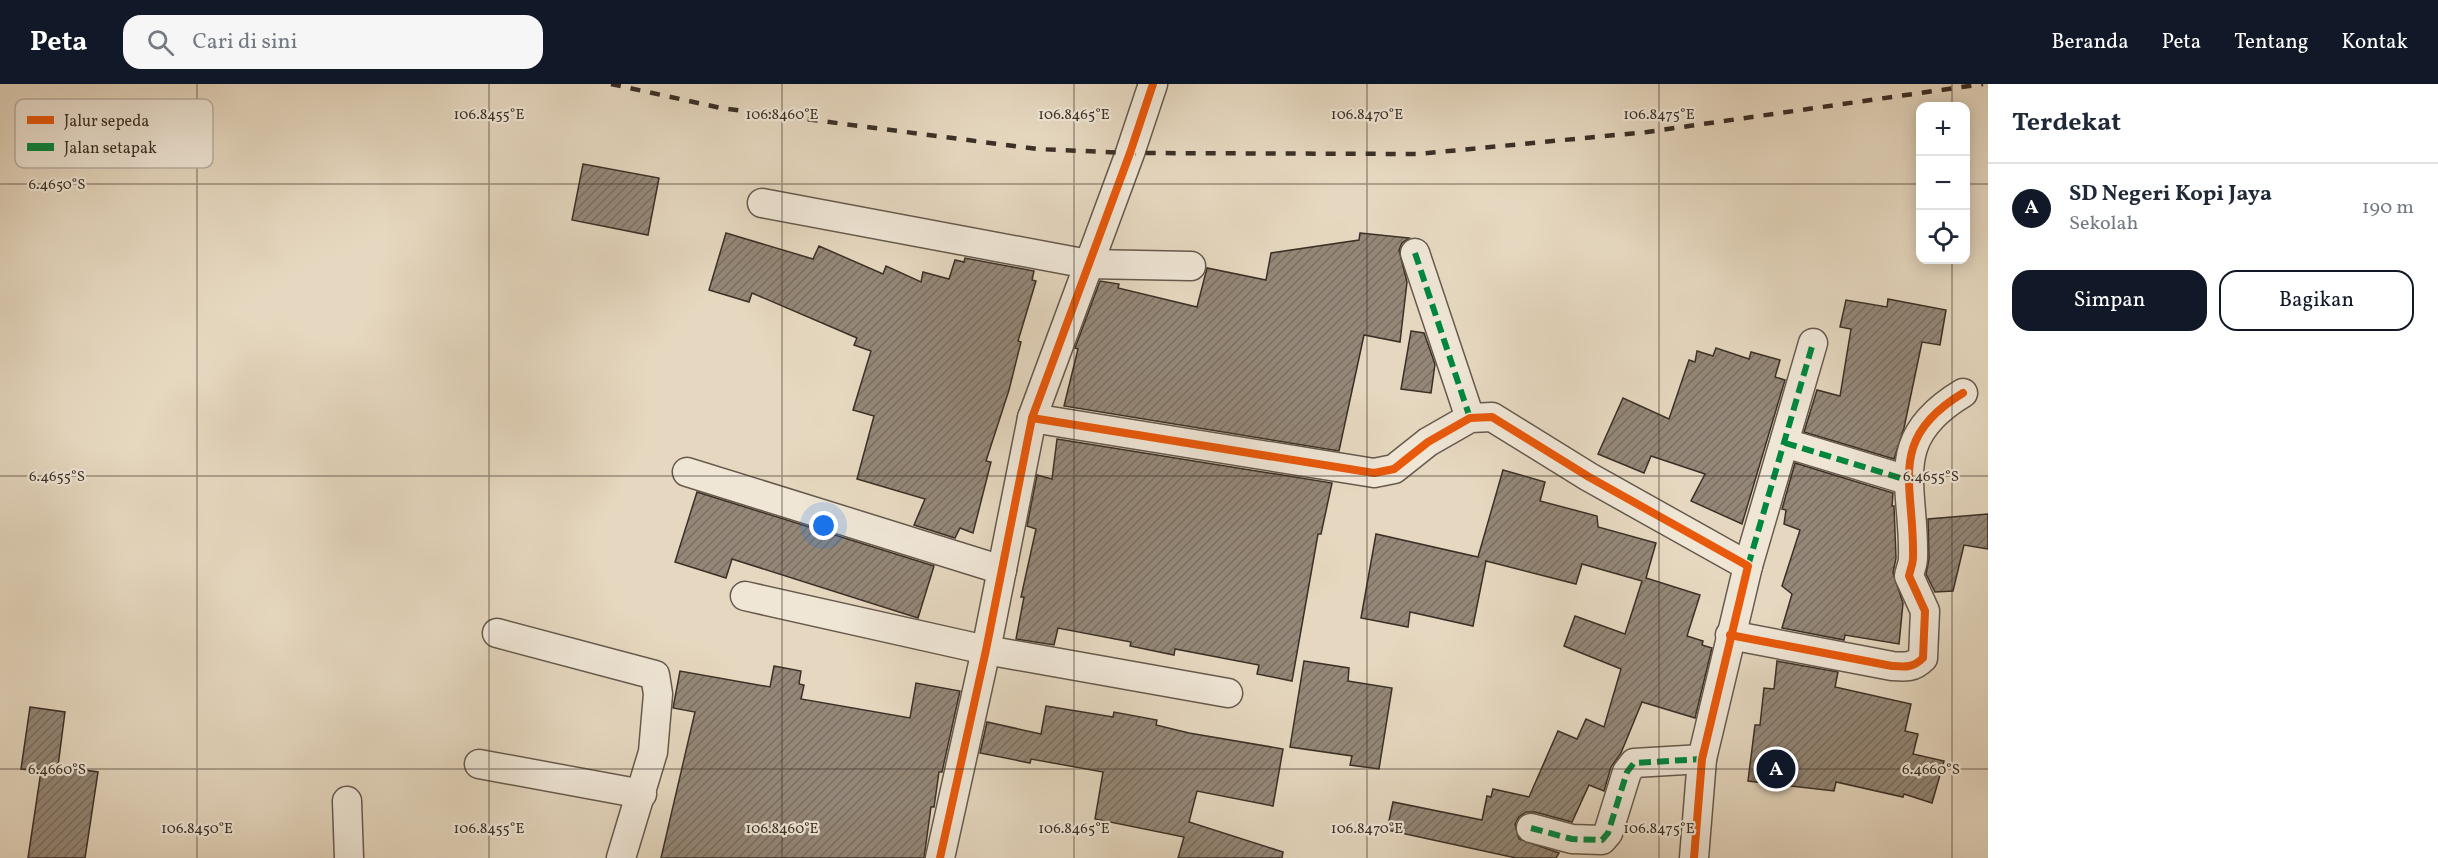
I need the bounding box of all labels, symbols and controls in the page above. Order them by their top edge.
search box [123,15,543,69]
text: Peta [30,23,87,62]
icon: search [144,26,177,59]
text: Cari di sini [192,27,297,58]
text: Beranda [2051,28,2129,57]
text: Peta [2162,28,2201,57]
text: Tentang [2234,28,2309,57]
text: Kontak [2342,28,2408,57]
legend [15,99,213,168]
map controls [1916,102,1970,264]
button: + [1916,102,1970,156]
text: 106.8455°E [454,105,524,126]
text: 106.8460°E [745,105,819,126]
text: 106.8465°E [1038,105,1110,126]
text: 106.8470°E [1331,105,1403,126]
text: 106.8475°E [1623,105,1695,126]
text: Terdekat [2012,105,2121,141]
text: Jalur sepeda [64,111,149,133]
text: Jalan setapak [64,138,157,160]
button: − [1916,156,1970,210]
text: 6.4650°S [28,175,86,196]
text: SD Negeri Kopi Jaya [2069,179,2272,210]
text: A [2024,194,2039,222]
text: 190 m [2362,194,2414,222]
button: locate [1916,210,1970,264]
text: Sekolah [2069,210,2138,238]
button: Simpan [2012,270,2207,331]
button: Bagikan [2219,270,2414,331]
text: 6.4655°S [29,467,85,488]
text: 6.4655°S [1903,467,1959,488]
your location [809,511,838,540]
pin: A [1756,746,1796,792]
text: 6.4660°S [28,760,86,781]
text: 6.4660°S [1902,760,1960,781]
text: 106.8450°E [161,819,233,840]
text: 106.8455°E [454,819,524,840]
text: 106.8460°E [745,819,819,840]
text: 106.8465°E [1038,819,1110,840]
text: 106.8470°E [1331,819,1403,840]
text: 106.8475°E [1623,819,1695,840]

